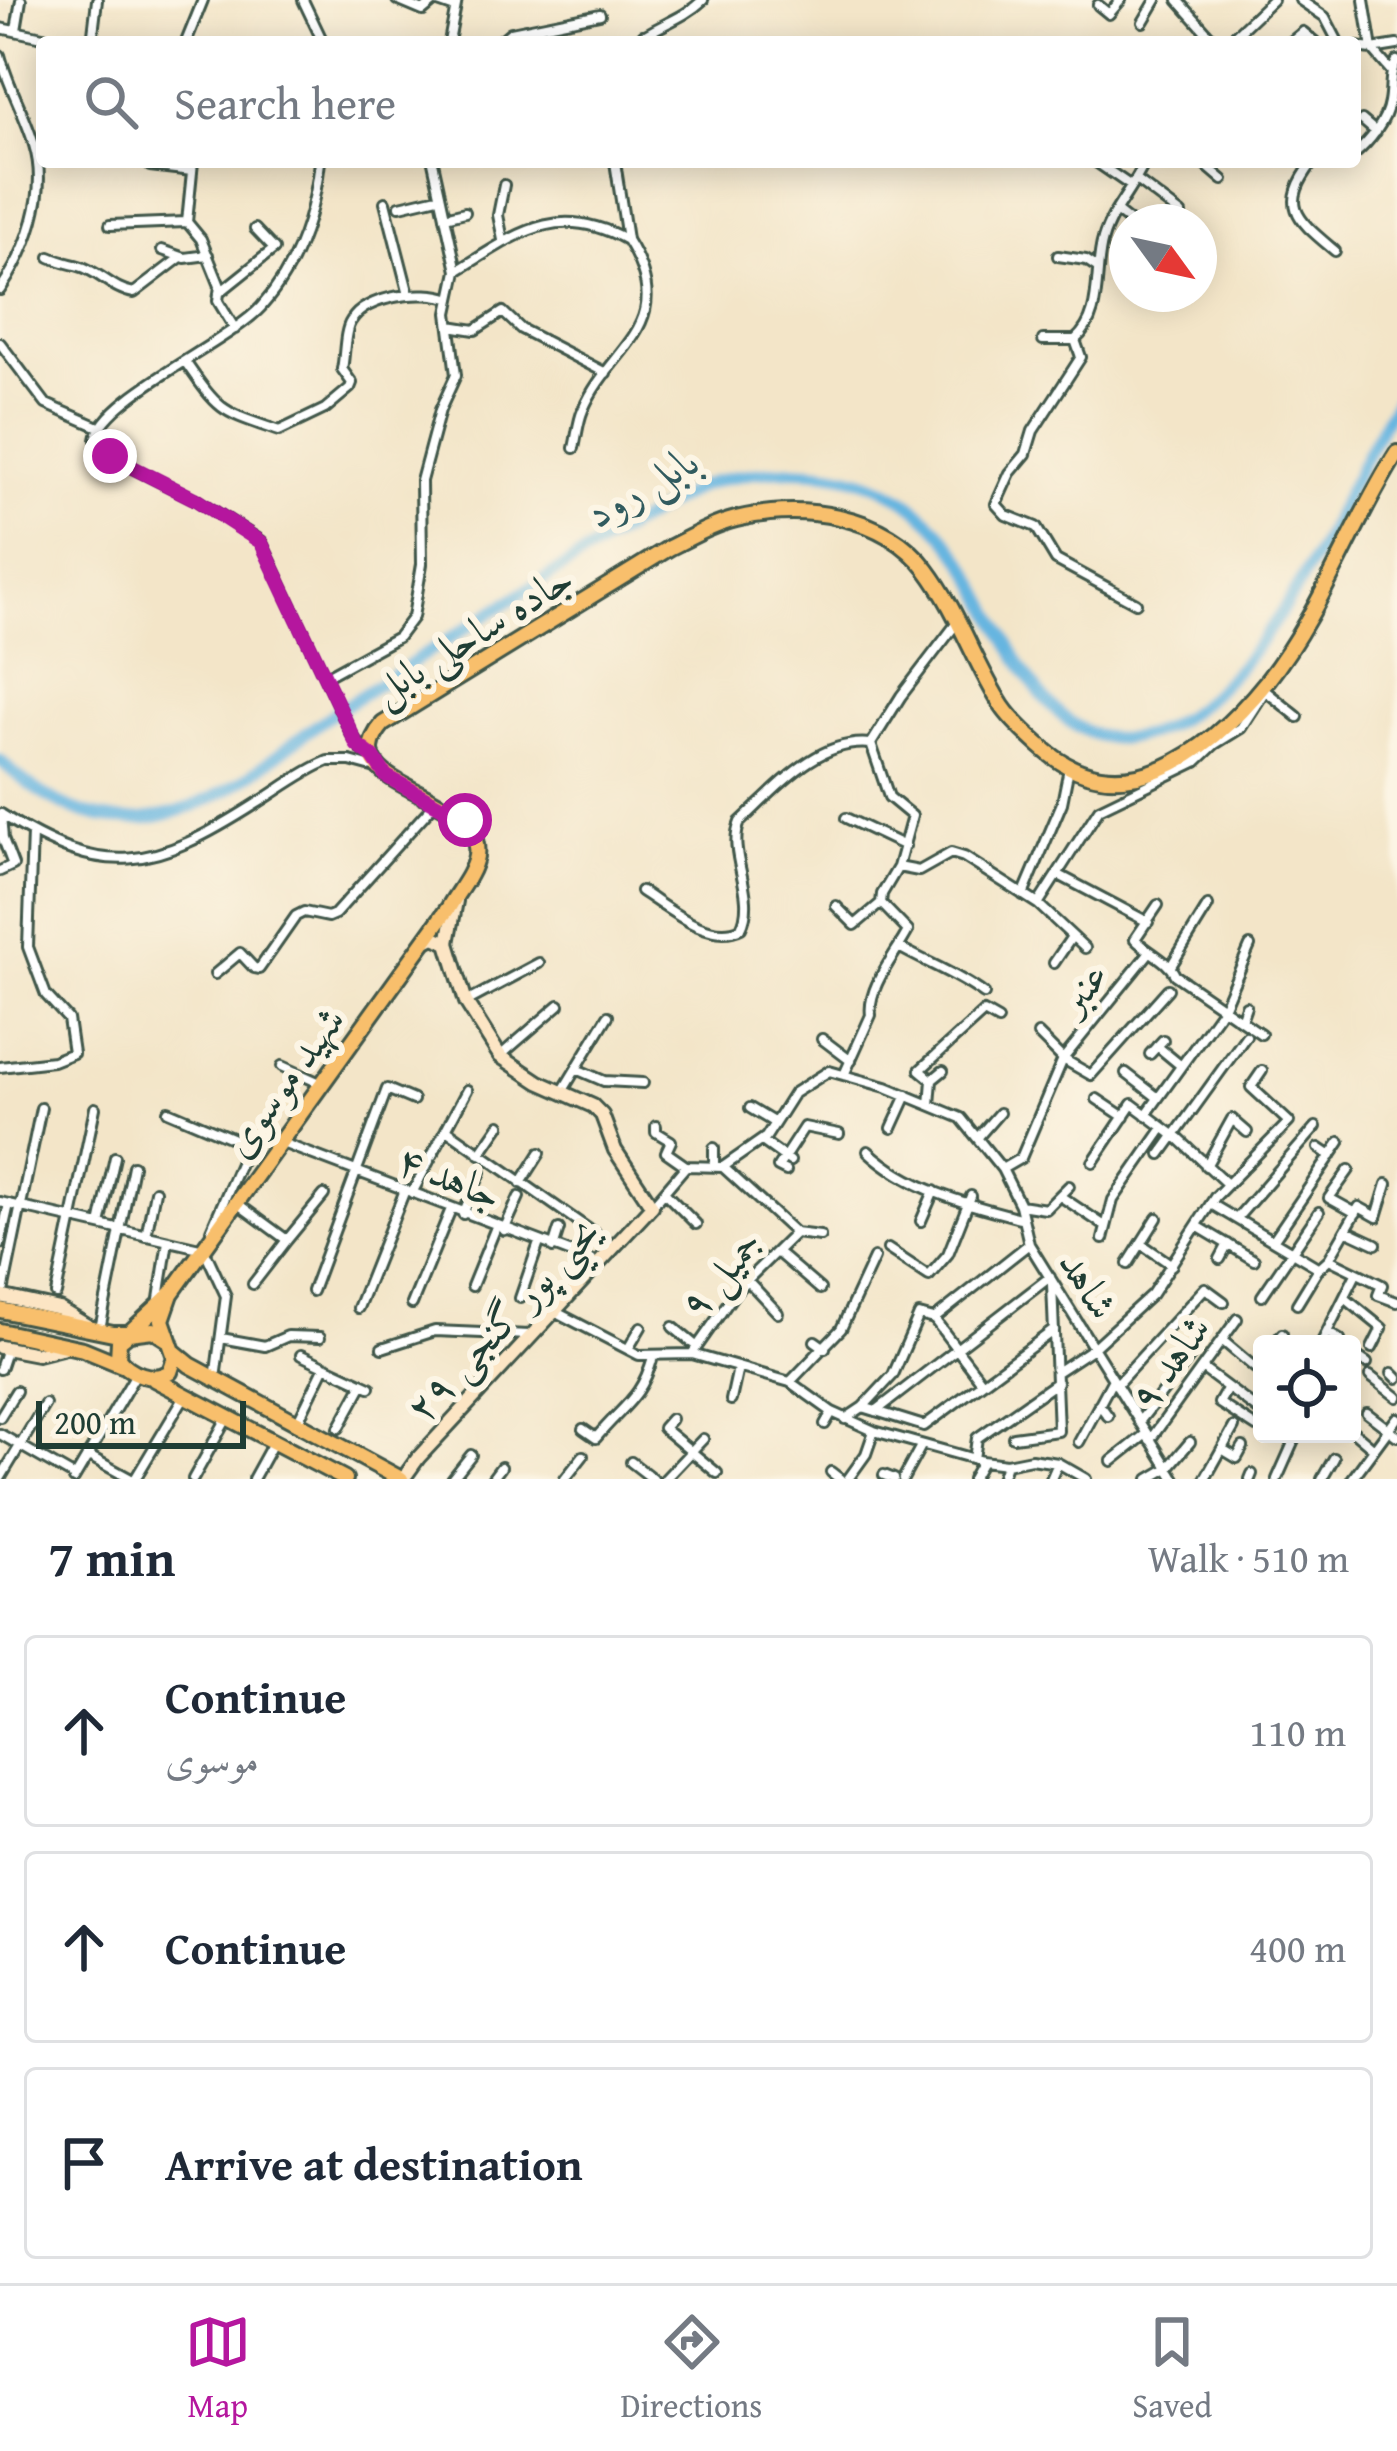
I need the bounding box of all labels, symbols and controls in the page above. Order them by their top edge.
search box [36,36,1361,168]
icon: search [78,69,144,135]
text: Search here [174,70,396,135]
north arrow [1109,204,1217,312]
water label: بابل رود [573,426,711,543]
route end [83,429,137,483]
street label: جاده ساحلی بابل [359,546,585,720]
route start [438,793,492,847]
street label: عنبر [1039,947,1122,1030]
street label: شهید موسوی [207,992,358,1169]
street label: جاهد ۴ [389,1128,511,1223]
street label: یحیی پور گنجی ۲۹ [390,1202,618,1439]
street label: جمیل ۹ [663,1214,776,1331]
street label: شاهد [1044,1237,1134,1331]
street label: شاهد ۹ [1113,1301,1224,1423]
map controls [1253,1335,1361,1443]
button: locate [1253,1335,1361,1443]
scale bar [36,1395,246,1448]
text: 200 m [54,1398,136,1446]
text: 7 min [48,1520,175,1595]
text: Walk · 510 m [1148,1529,1349,1586]
text: Continue [165,1664,346,1729]
icon: ahead [51,1698,117,1764]
text: 110 m [1249,1703,1346,1760]
text: موسوی [165,1730,259,1787]
icon: ahead [51,1914,117,1980]
text: Continue [165,1915,346,1980]
text: 400 m [1249,1919,1346,1976]
icon: arrive [51,2130,117,2196]
text: Arrive at destination [165,2131,583,2196]
tab: Map [185,2309,251,2429]
tab: Directions [621,2309,762,2429]
tab: Saved [1132,2309,1212,2429]

